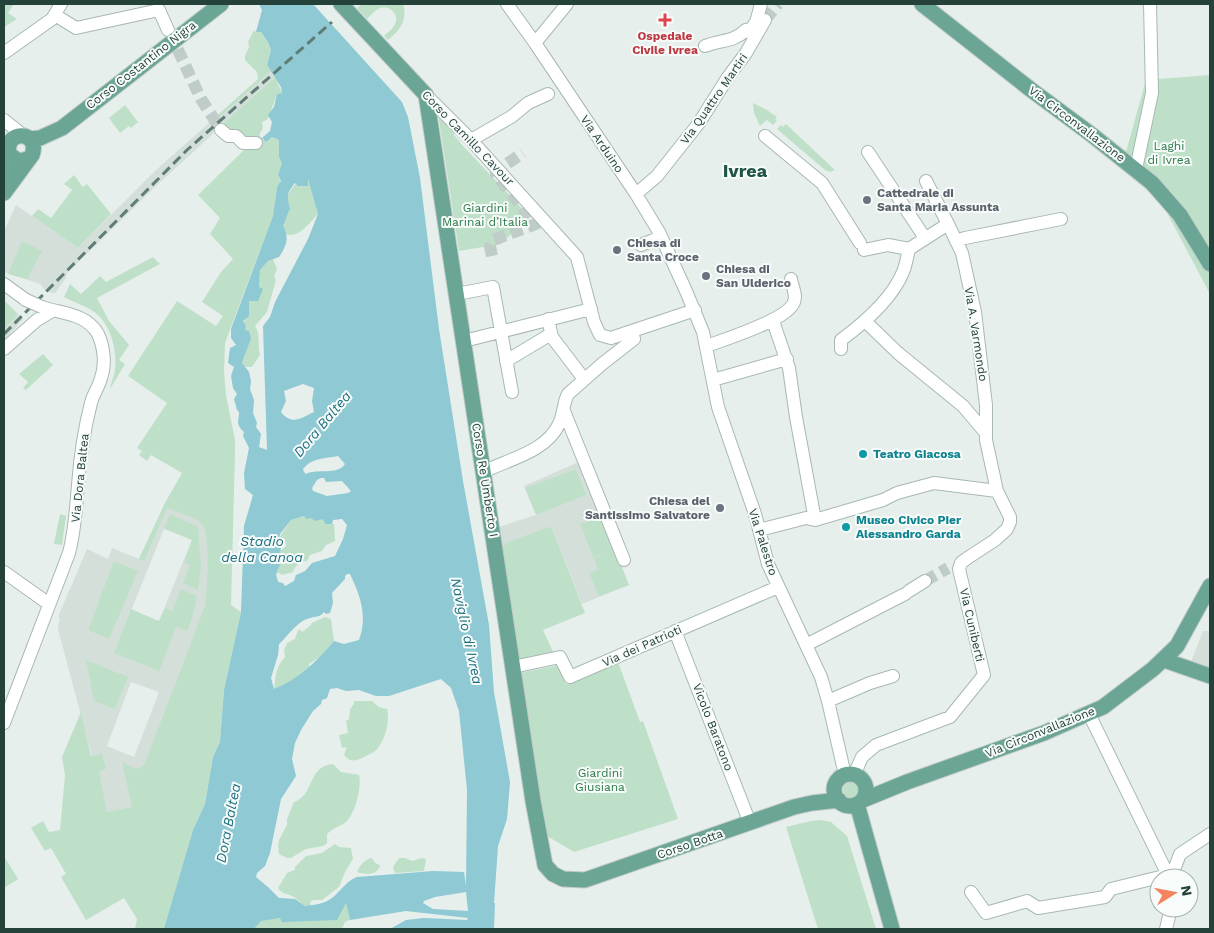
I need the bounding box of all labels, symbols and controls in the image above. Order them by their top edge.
marker: Ospedale Civile Ivrea [658,13,672,27]
street label: Corso Costantino Nigra [83,18,199,112]
place label: Ospedale Civile Ivrea [632,29,698,57]
street label: Via Quattro Martiri [677,51,751,147]
street label: Via Circonvallazione [1026,83,1128,165]
street label: Corso Camillo Cavour [419,88,517,188]
street label: Via Arduino [578,113,626,175]
park label: Laghi di Ivrea [1147,139,1191,167]
district label: Ivrea [723,160,768,181]
place label: Cattedrale di Santa Maria Assunta [877,186,999,214]
marker: Cattedrale di Santa Maria Assunta [861,194,873,206]
park label: Giardini Marinai d’Italia [442,201,528,229]
place label: Chiesa di Santa Croce [627,236,699,264]
marker: Chiesa di Santa Croce [611,244,623,256]
place label: Chiesa di San Ulderico [716,262,791,290]
marker: Chiesa di San Ulderico [700,270,712,282]
street label: Via A. Varmondo [962,286,990,382]
water label: Dora Baltea [290,388,354,460]
street label: Corso Re Umberto I [469,422,501,538]
street label: Via Dora Baltea [68,433,92,523]
place label: Teatro Giacosa [873,447,961,461]
marker: Teatro Giacosa [857,448,869,460]
place label: Chiesa del Santissimo Salvatore [585,494,710,522]
marker: Chiesa del Santissimo Salvatore [714,502,726,514]
street label: Via Palestro [746,507,780,577]
place label: Museo Civico Pier Alessandro Garda [856,513,962,541]
marker: Museo Civico Pier Alessandro Garda [840,521,852,533]
water label: Stadio della Canoa [221,533,303,565]
water label: Naviglio di Ivrea [448,576,486,686]
street label: Via Cuniberti [957,587,987,663]
street label: Via dei Patrioti [600,622,684,670]
street label: Vicolo Baratono [690,681,736,773]
street label: Via Circonvallazione [983,704,1097,760]
park label: Giardini Giusiana [575,766,625,794]
water label: Dora Baltea [212,782,244,864]
street label: Corso Botta [655,826,725,862]
north arrow [1149,868,1199,918]
text: N [1178,884,1196,897]

